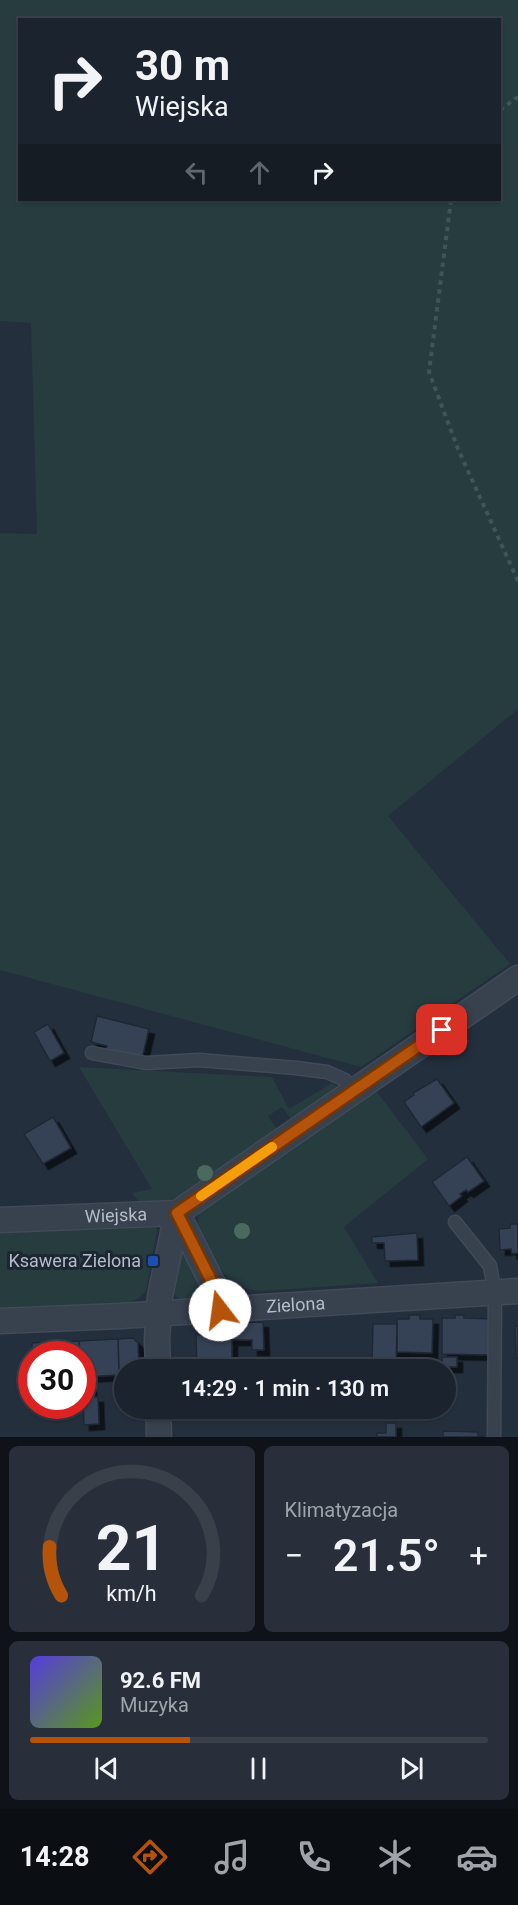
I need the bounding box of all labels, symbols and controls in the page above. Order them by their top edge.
text: 30 m [135,41,230,90]
icon: right [36,42,114,120]
text: Wiejska [135,91,229,123]
icon: left [180,156,213,189]
icon: ahead [243,156,276,189]
icon: right [306,156,339,189]
pin [416,1004,467,1055]
icon: arrive [425,1013,458,1046]
street label: Wiejska [84,1203,148,1227]
place label: Ksawera Zielona [8,1250,141,1271]
marker: Ksawera Zielona [146,1254,160,1268]
position arrow [188,1278,252,1342]
street label: Zielona [265,1292,326,1317]
speed limit sign: 30 [18,1341,96,1419]
text: 14:29 · 1 min · 130 m [181,1376,389,1401]
text: Klimatyzacja [285,1498,398,1522]
text: 21 [96,1512,168,1585]
text: 21.5° [333,1529,440,1582]
text: − [285,1536,303,1575]
text: + [469,1536,488,1575]
text: km/h [107,1581,157,1606]
text: 92.6 FM [120,1668,201,1693]
text: Muzyka [120,1693,189,1717]
icon: previous [90,1752,123,1785]
icon: pause [242,1752,275,1785]
icon: next [395,1752,428,1785]
icon: directions [129,1836,171,1878]
icon: music [211,1836,253,1878]
icon: phone [293,1836,335,1878]
icon: climate [374,1836,416,1878]
icon: car [456,1836,498,1878]
text: 14:28 [20,1841,89,1873]

